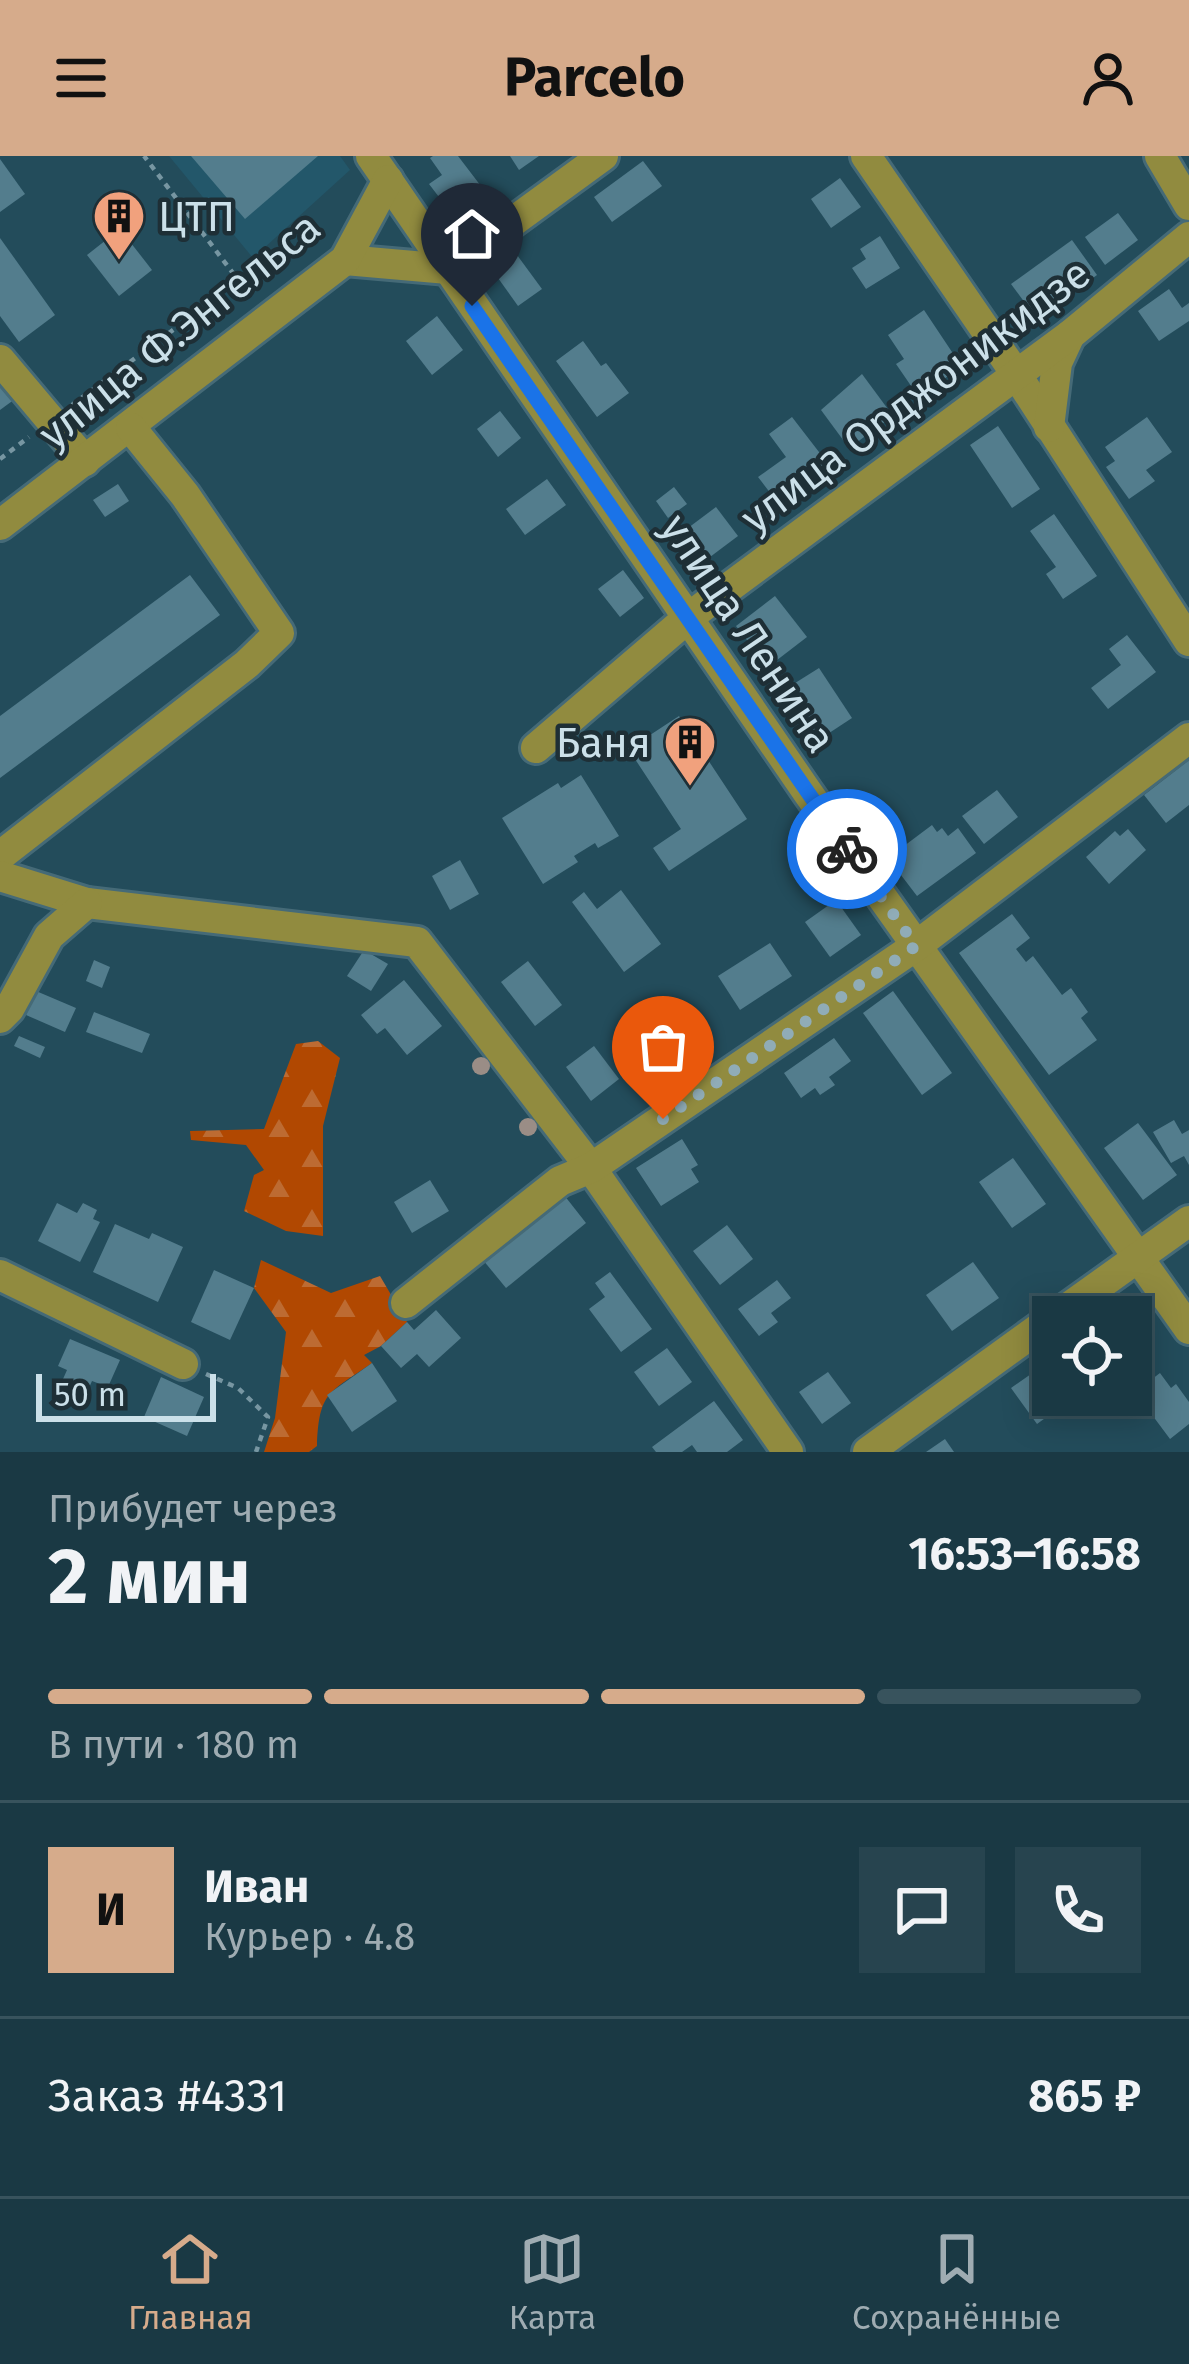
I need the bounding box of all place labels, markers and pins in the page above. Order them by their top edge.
pin [421,183,523,306]
building icon: ЦТП [91,188,147,262]
place label: ЦТП [158,192,235,242]
building icon: Баня [662,714,718,788]
place label: Баня [556,718,651,768]
pin [612,996,714,1119]

